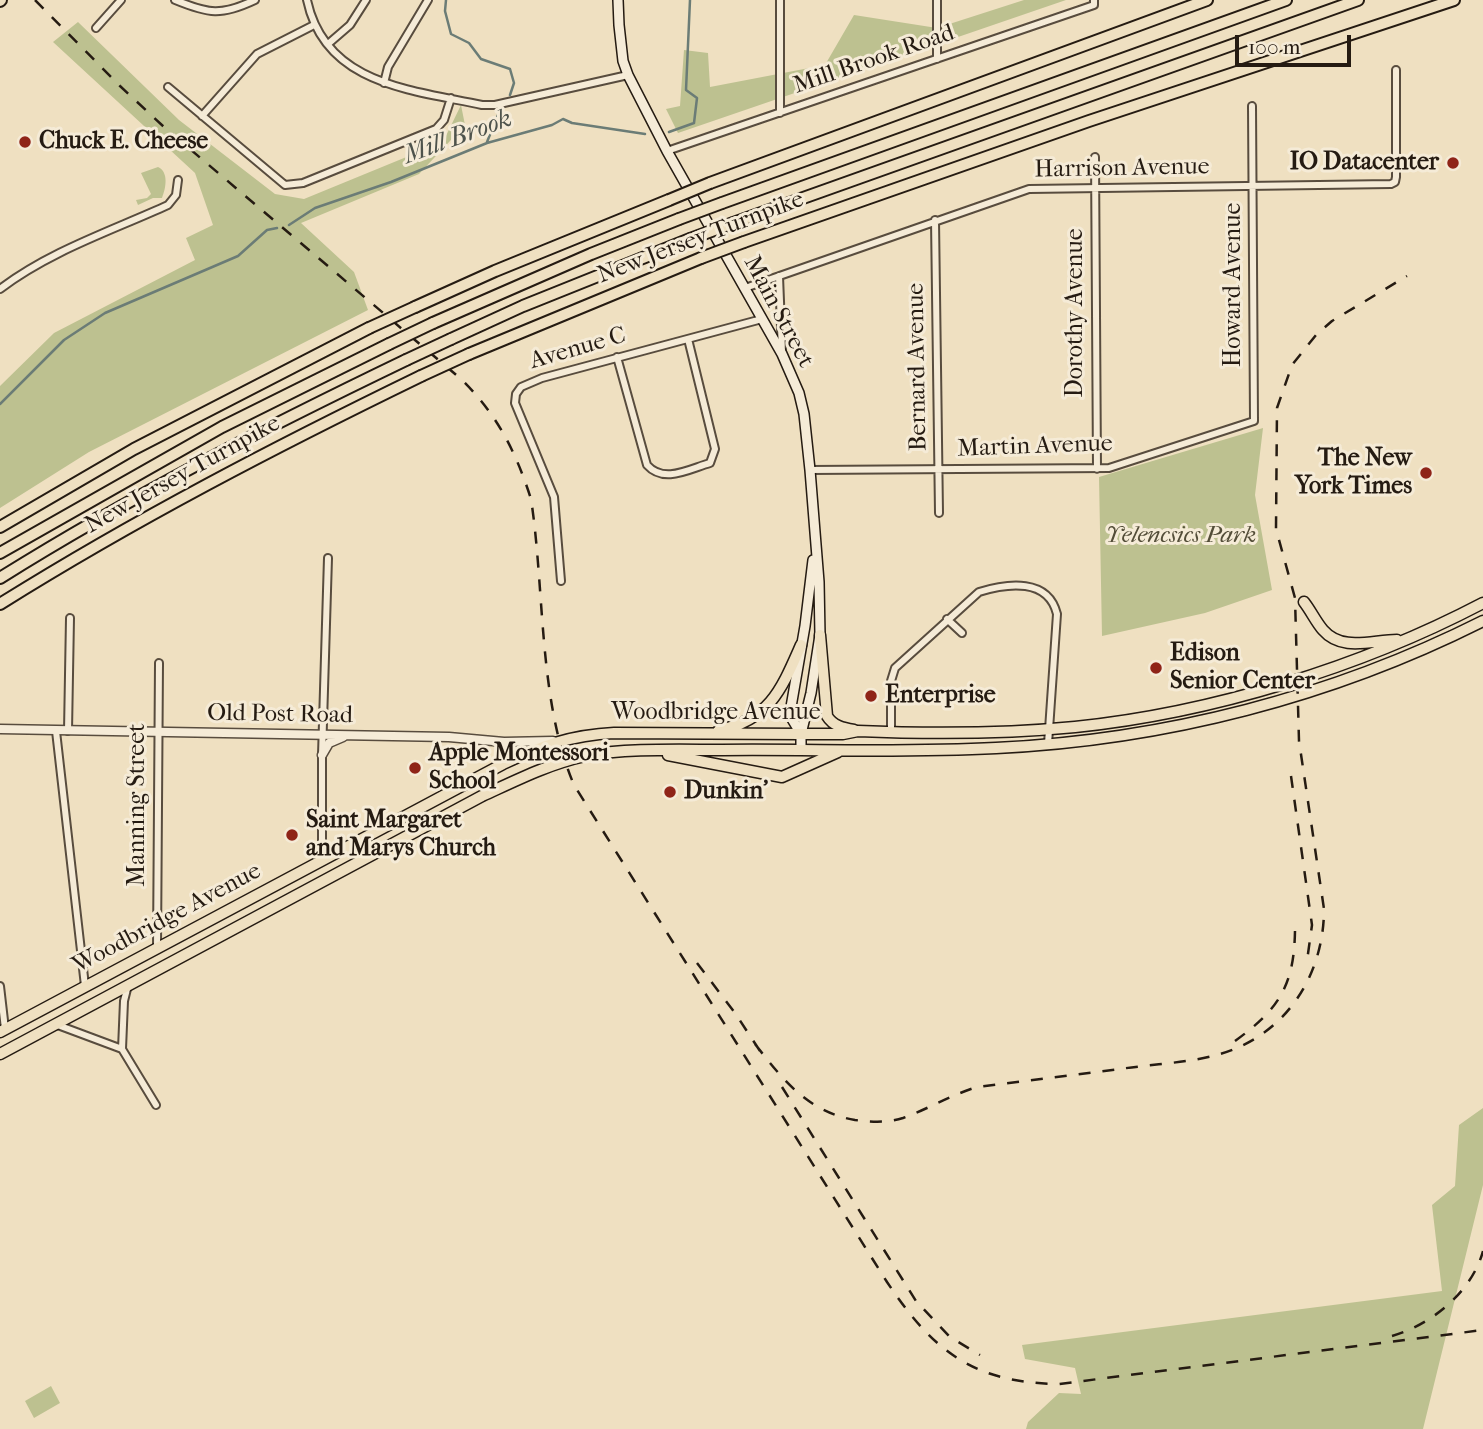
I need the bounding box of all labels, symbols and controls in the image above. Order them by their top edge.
street label: Mill Brook Road [790,19,958,101]
scale bar [1238,21,1354,65]
text: 100 m [1248,35,1301,59]
water label: Mill Brook [400,104,516,172]
place label: Chuck E. Cheese [39,128,208,156]
marker: Chuck E. Cheese [17,134,33,150]
place label: IO Datacenter [1290,149,1439,177]
street label: Harrison Avenue [1034,153,1210,185]
marker: IO Datacenter [1445,155,1461,171]
street label: New Jersey Turnpike [594,185,808,291]
street label: Howard Avenue [1220,203,1248,367]
street label: Dorothy Avenue [1062,228,1090,398]
street label: Main Street [737,251,819,373]
street label: Bernard Avenue [902,283,934,451]
street label: Avenue C [527,322,629,376]
street label: New Jersey Turnpike [80,409,286,541]
street label: Martin Avenue [957,430,1113,464]
place label: The New York Times [1295,445,1412,501]
marker: The New York Times [1418,465,1434,481]
park label: Yelencsics Park [1106,522,1256,550]
place label: Edison Senior Center [1170,640,1315,696]
marker: Edison Senior Center [1148,660,1164,676]
place label: Enterprise [885,682,996,710]
marker: Enterprise [863,688,879,704]
street label: Old Post Road [207,699,353,731]
street label: Woodbridge Avenue [611,699,821,727]
street label: Manning Street [124,723,152,887]
place label: Apple Montessori School [429,740,609,796]
marker: Apple Montessori School [407,760,423,776]
place label: Dunkin' [684,778,768,806]
marker: Dunkin' [662,784,678,800]
place label: Saint Margaret and Marys Church [306,807,496,863]
marker: Saint Margaret and Marys Church [284,827,300,843]
street label: Woodbridge Avenue [68,857,266,981]

